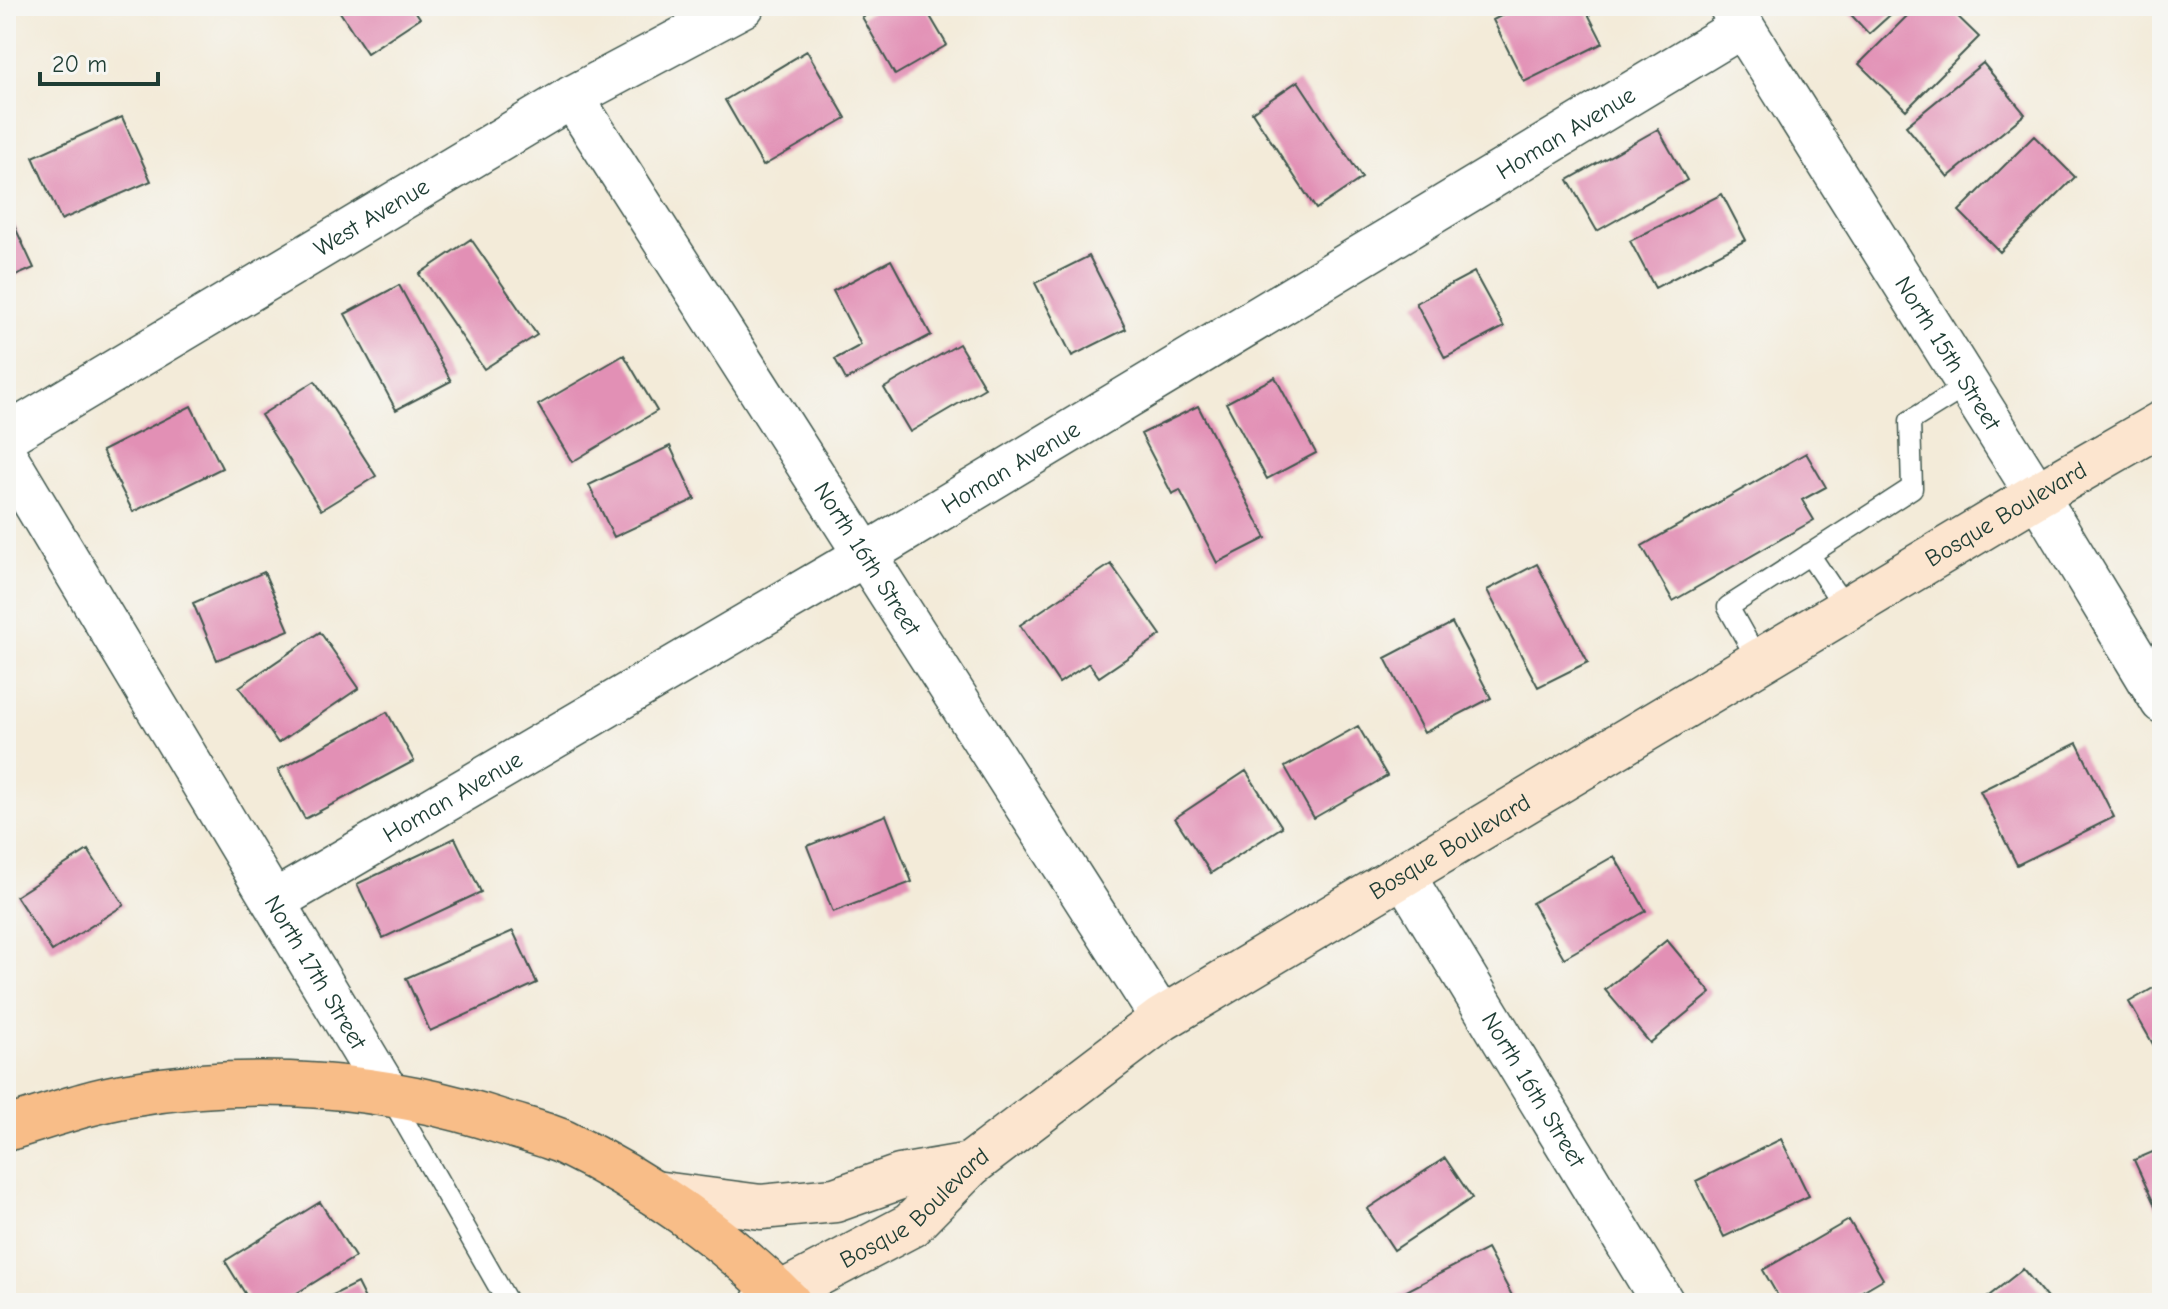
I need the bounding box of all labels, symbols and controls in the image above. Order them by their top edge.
scale bar [40,36,158,86]
text: 20 m [52,50,107,78]
street label: Homan Avenue [1491,80,1640,185]
street label: West Avenue [309,172,434,262]
street label: North 15th Street [1889,271,2007,436]
street label: Homan Avenue [936,415,1085,520]
street label: Bosque Boulevard [1920,456,2091,573]
street label: North 16th Street [808,477,927,641]
street label: Homan Avenue [378,745,527,849]
street label: Bosque Boulevard [1364,788,1535,906]
street label: North 17th Street [259,890,373,1055]
street label: North 16th Street [1476,1007,1592,1173]
street label: Bosque Boulevard [835,1142,994,1274]

